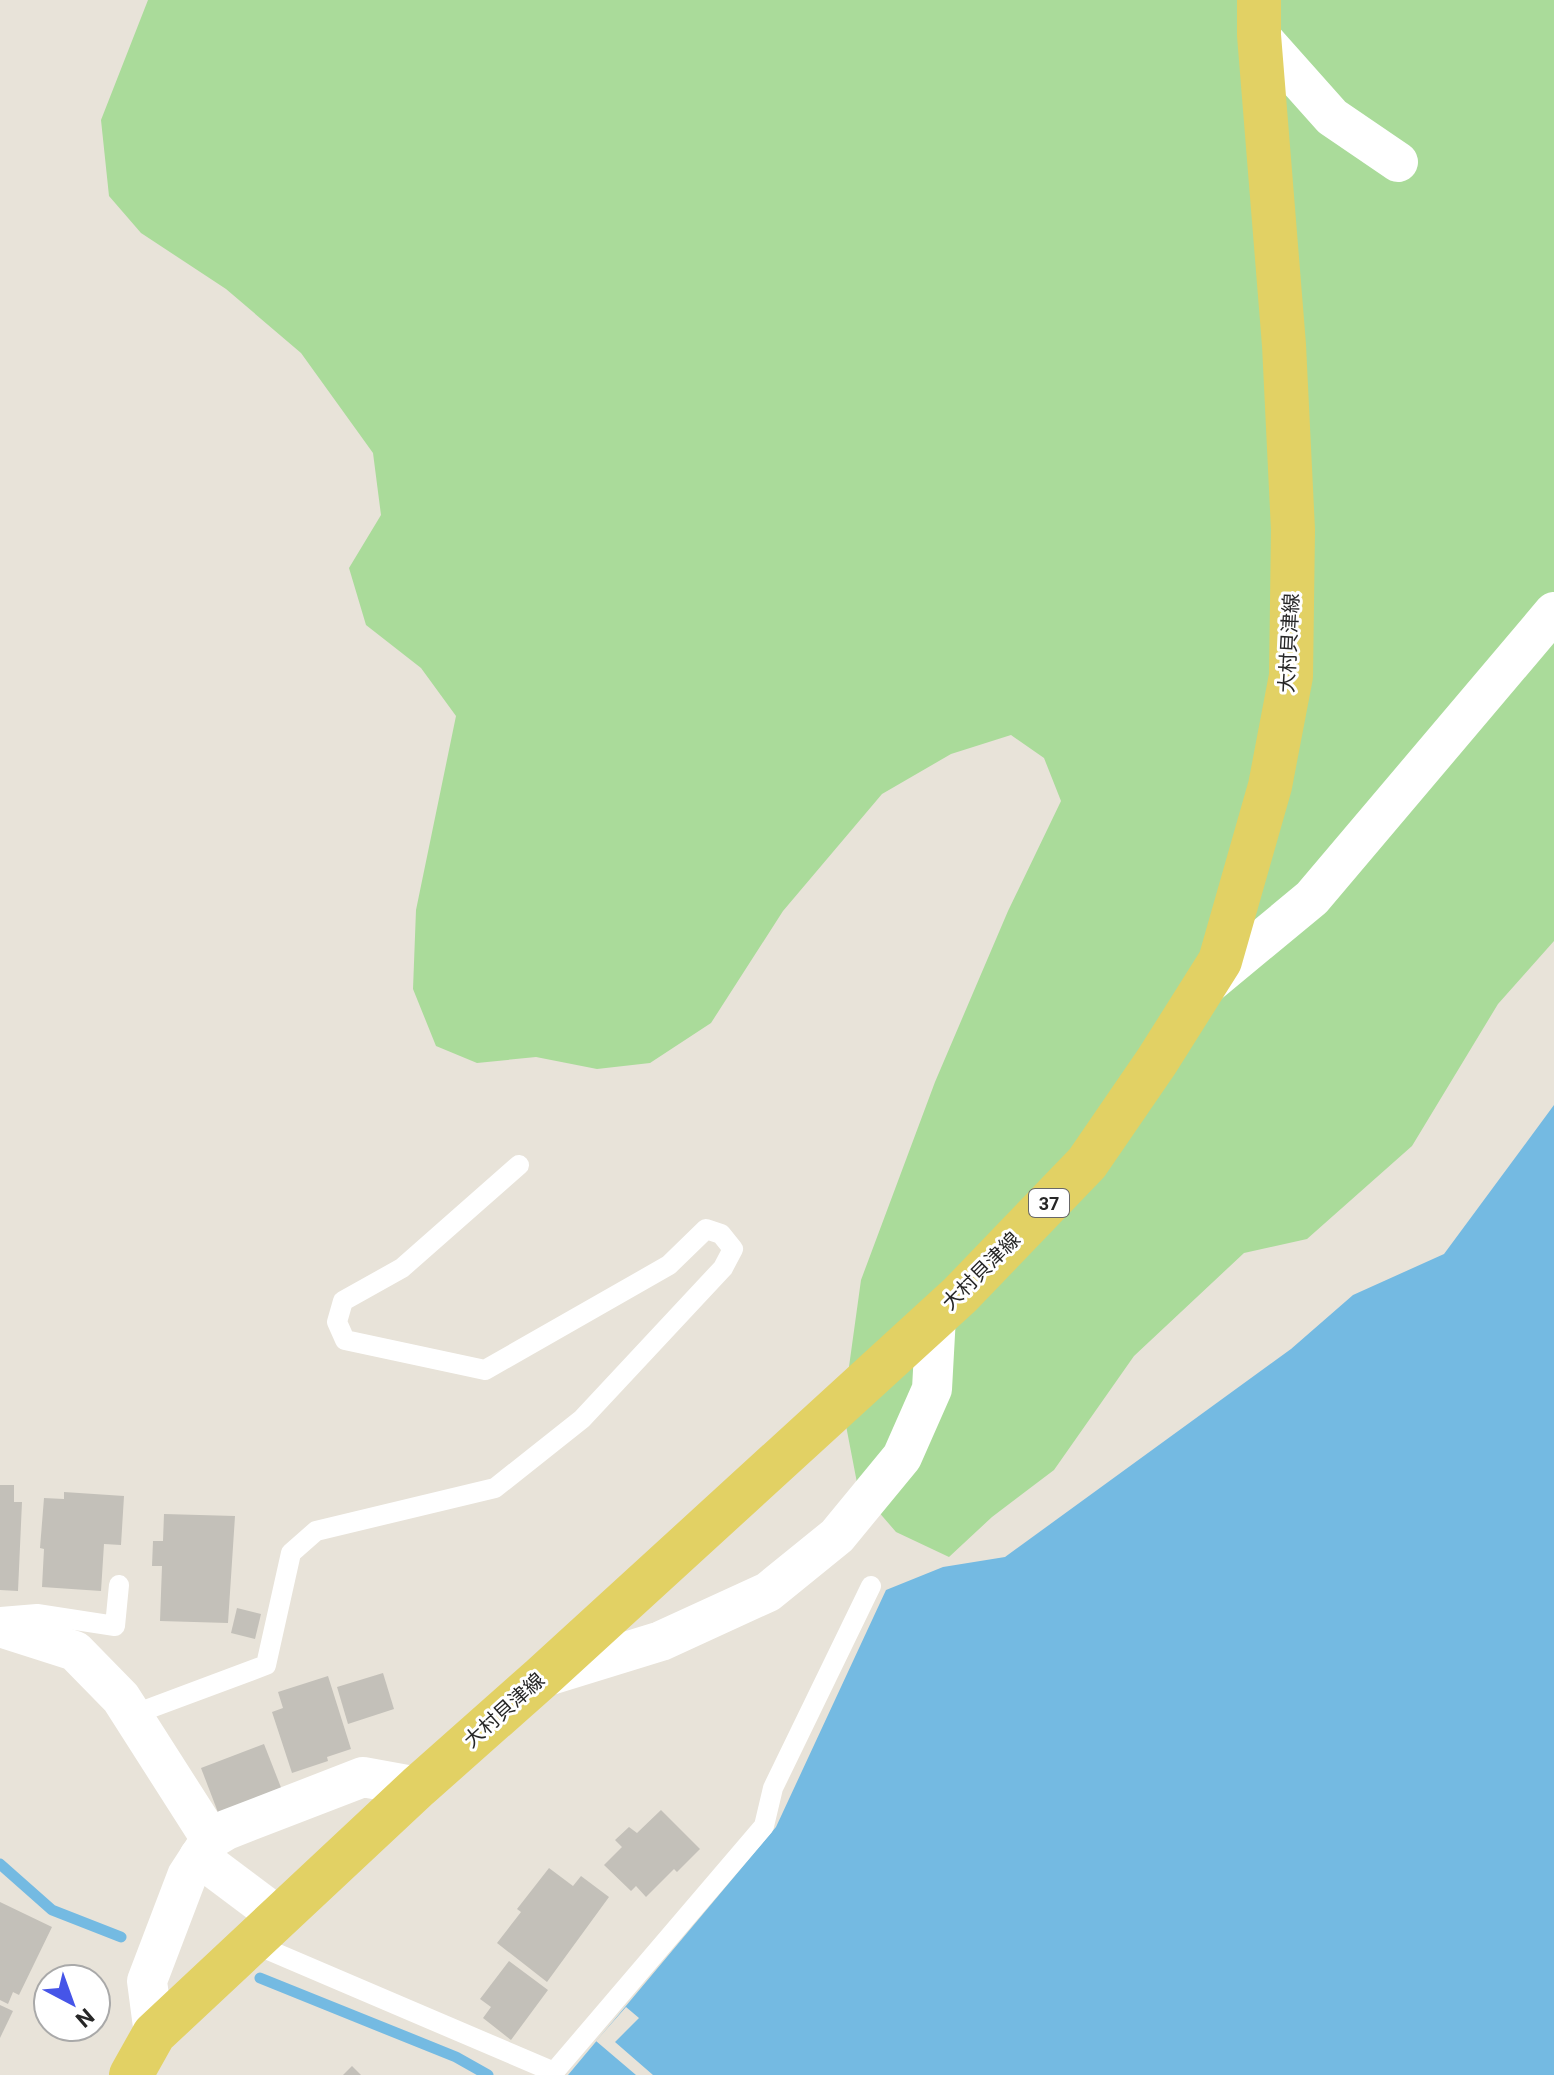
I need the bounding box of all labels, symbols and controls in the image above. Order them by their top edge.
street label: 大村貝津線 [1274,592,1304,694]
road number: 37 [1029,1189,1069,1217]
street label: 大村貝津線 [937,1227,1025,1315]
street label: 大村貝津線 [459,1668,549,1752]
north arrow [32,1963,112,2043]
text: N [71,2003,99,2032]

